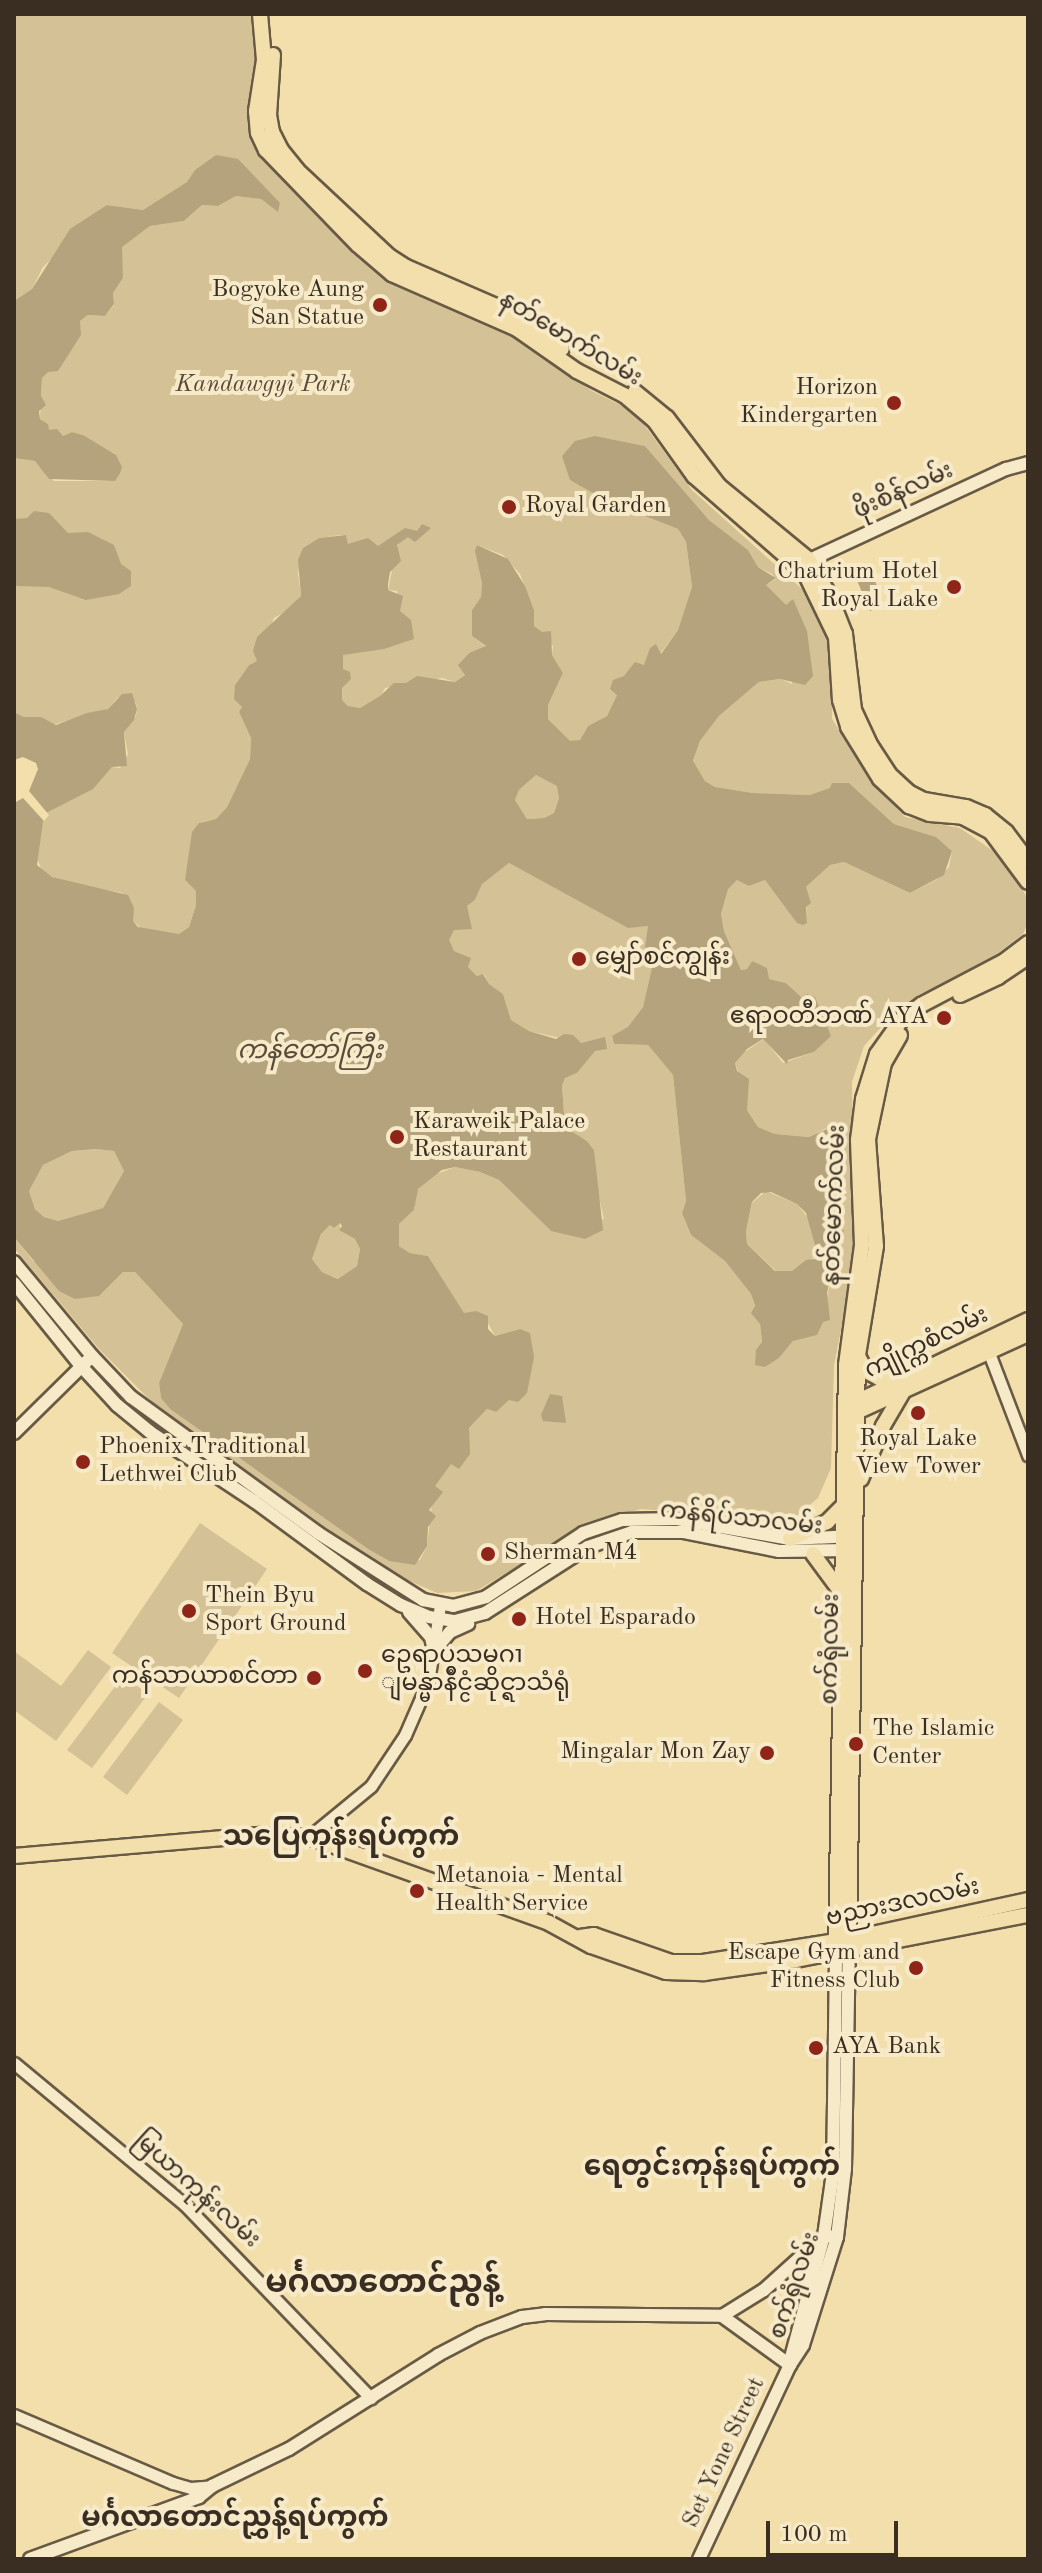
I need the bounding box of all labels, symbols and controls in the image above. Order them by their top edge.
place label: Bogyoke Aung San Statue [212,277,364,333]
street label: နတ်မောက်လမ်း [494,286,646,394]
marker: Bogyoke Aung San Statue [371,296,389,314]
park label: Kandawgyi Park [175,372,351,400]
place label: Horizon Kindergarten [740,375,878,431]
marker: Horizon Kindergarten [885,394,903,412]
street label: ဖိုးစိန်လမ်း [850,457,958,527]
place label: Royal Garden [525,493,667,521]
marker: Royal Garden [500,498,518,516]
place label: Chatrium Hotel Royal Lake [777,559,938,615]
marker: Chatrium Hotel Royal Lake [945,578,963,596]
place label: မျှော်စင်ကျွန်း [595,945,730,973]
marker: မျှော်စင်ကျွန်း [570,950,588,968]
place label: ဧရာဝတီဘဏ် AYA [730,1004,928,1032]
marker: ဧရာဝတီဘဏ် AYA [935,1009,953,1027]
water label: ကန်တော်ကြီး [237,1036,383,1068]
place label: Karaweik Palace Restaurant [413,1109,585,1165]
street label: နတ်မောက်လမ်း [819,1124,853,1286]
marker: Karaweik Palace Restaurant [388,1128,406,1146]
street label: ကျိုက္ကစံလမ်း [860,1302,994,1386]
marker: Royal Lake View Tower [909,1404,927,1422]
place label: Royal Lake View Tower [855,1426,981,1482]
place label: Phoenix Traditional Lethwei Club [99,1434,306,1490]
marker: Phoenix Traditional Lethwei Club [74,1453,92,1471]
street label: ကန်ရိပ်သာလမ်း [658,1497,824,1543]
place label: Sherman M4 [504,1540,637,1568]
marker: Sherman M4 [479,1545,497,1563]
place label: Thein Byu Sport Ground [205,1583,347,1639]
street label: စက်ရုံလမ်း [817,1593,847,1705]
marker: Thein Byu Sport Ground [180,1602,198,1620]
place label: Hotel Esparado [535,1605,696,1633]
marker: Hotel Esparado [510,1610,528,1628]
place label: ဥေရာပသမဂၢ ျမန္မာနိဳင္ငံဆိုင္ရာသံရုံ [381,1643,570,1699]
marker: ဥေရာပသမဂၢ ျမန္မာနိဳင္ငံဆိုင္ရာသံရုံ [356,1662,374,1680]
place label: ကန်သာယာစင်တာ [112,1664,298,1692]
marker: ကန်သာယာစင်တာ [305,1669,323,1687]
place label: The Islamic Center [872,1716,994,1772]
marker: The Islamic Center [847,1735,865,1753]
place label: Mingalar Mon Zay [560,1739,751,1767]
marker: Mingalar Mon Zay [758,1744,776,1762]
district label: သပြေကုန်းရပ်ကွက် [223,1821,459,1855]
place label: Metanoia - Mental Health Service [435,1863,623,1919]
street label: ဗညားဒလလမ်း [824,1874,982,1934]
marker: Metanoia - Mental Health Service [406,1880,428,1902]
place label: Escape Gym and Fitness Club [727,1940,900,1996]
marker: Escape Gym and Fitness Club [907,1959,925,1977]
place label: AYA Bank [832,2034,941,2062]
marker: AYA Bank [807,2039,825,2057]
street label: မြယာကုန်းလမ်း [127,2127,265,2255]
district label: ရေတွင်းကုန်းရပ်ကွက် [584,2151,840,2185]
street label: စက်ရုံလမ်း [764,2229,828,2343]
district label: မင်္ဂလာ‌တောင်ညွန့် [265,2265,501,2303]
street label: Set Yone Street [678,2373,772,2533]
district label: မင်္ဂလာတောင်ညွှန့်ရပ်ကွက် [81,2502,389,2536]
scale bar [770,2505,902,2555]
text: 100 m [780,2523,848,2547]

